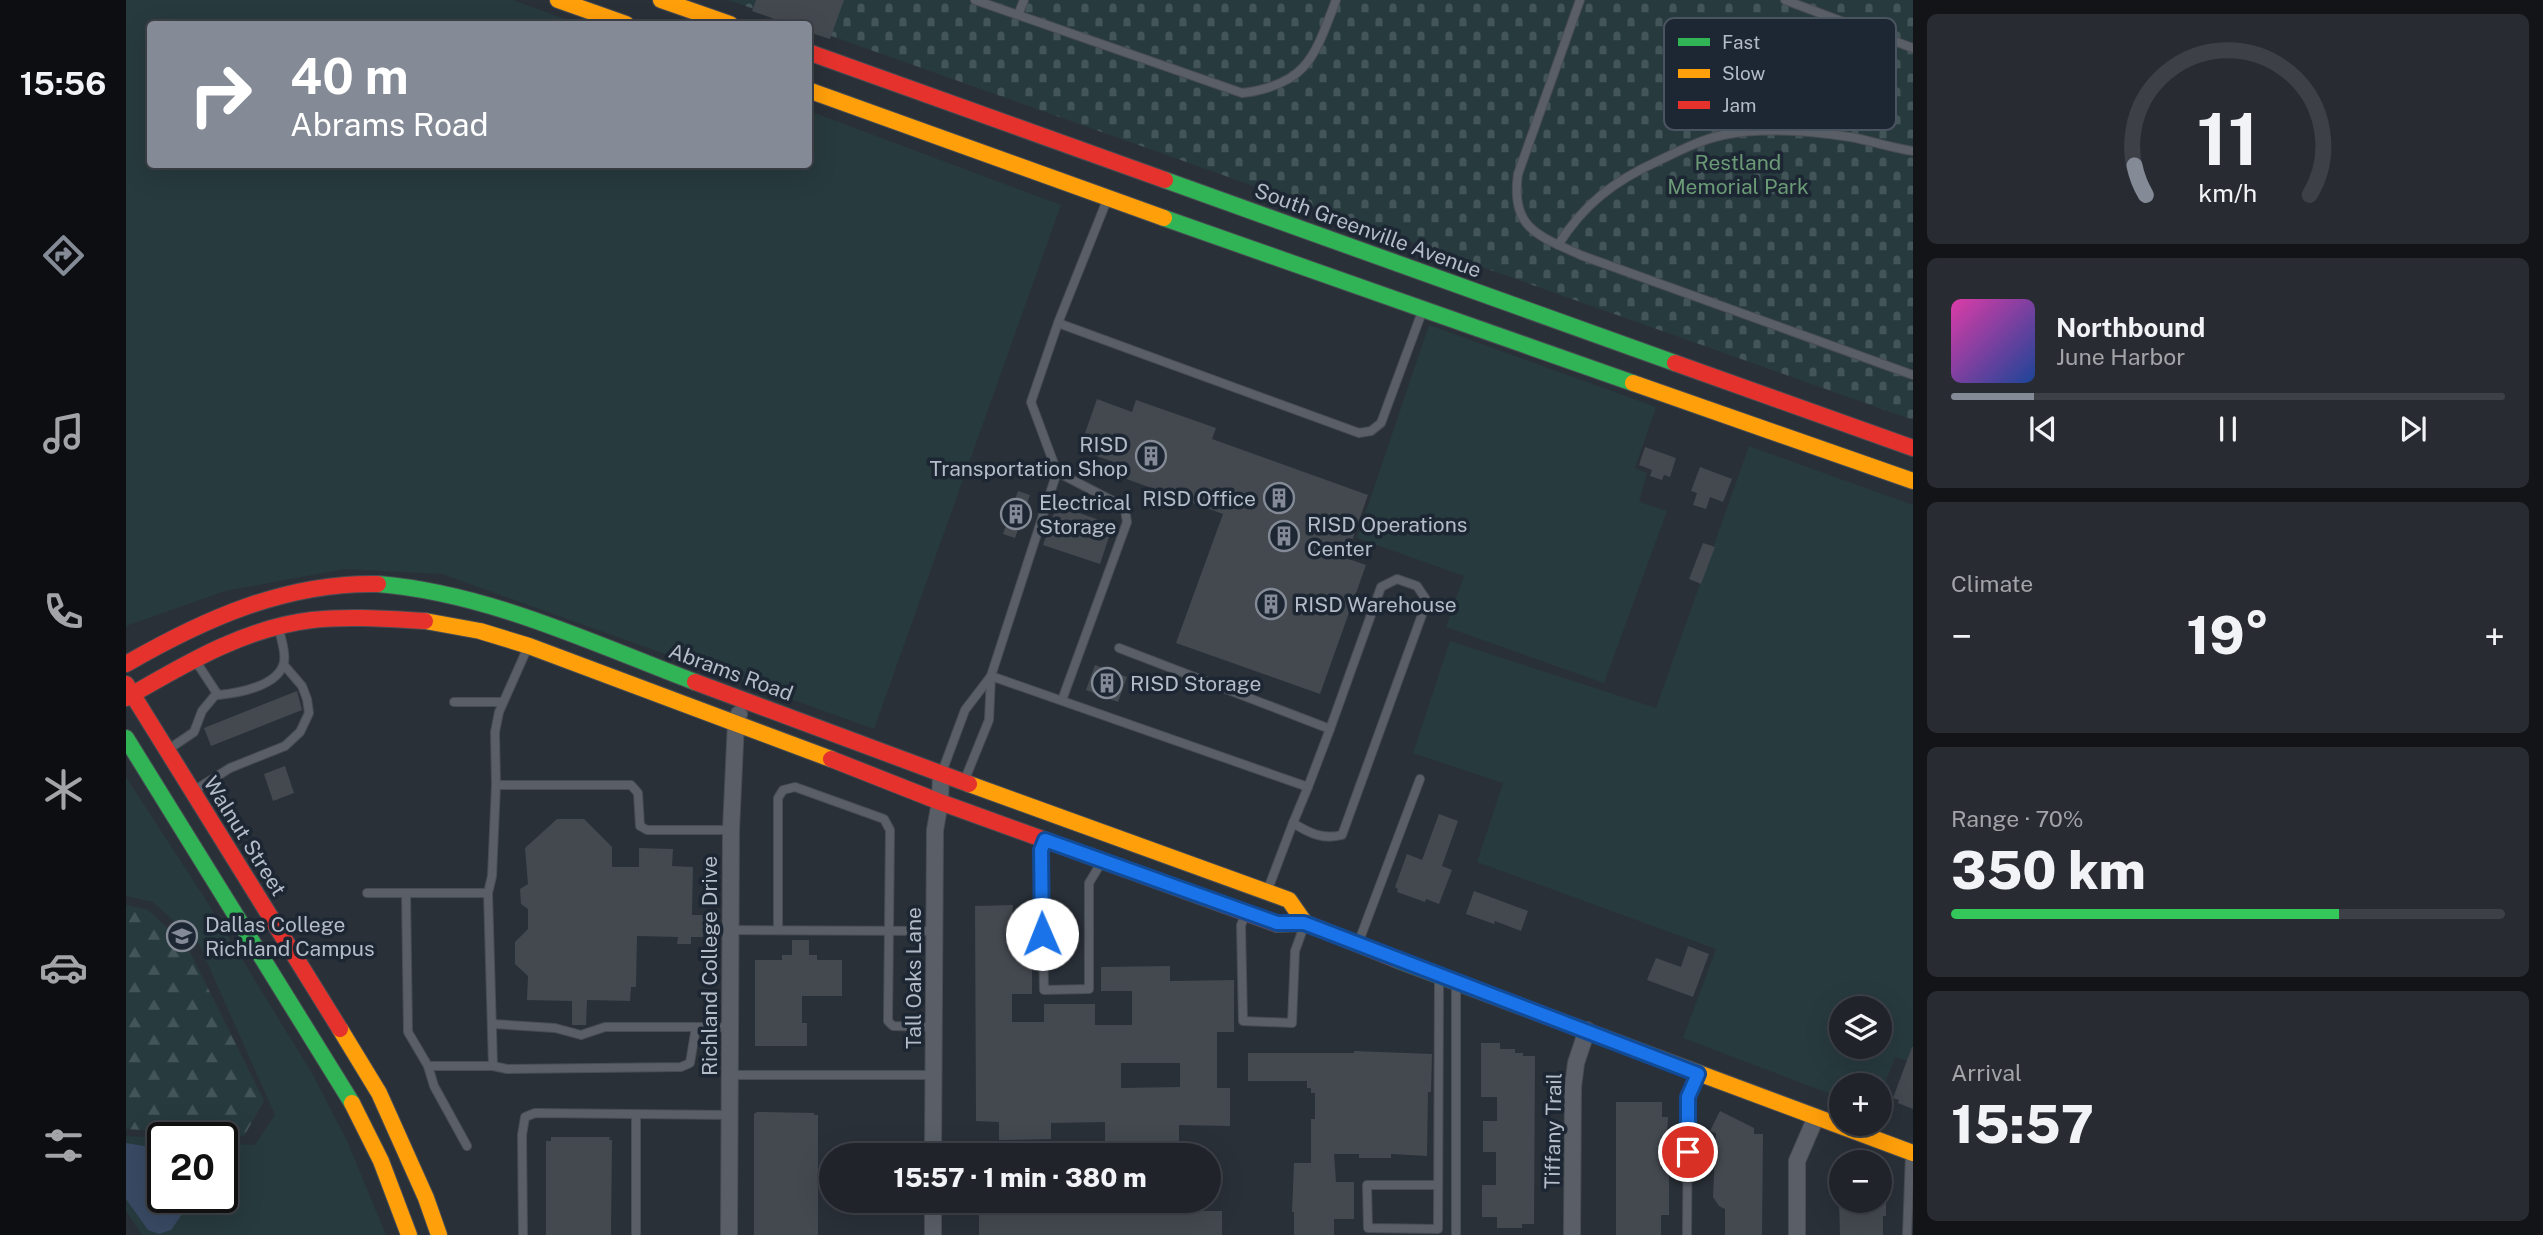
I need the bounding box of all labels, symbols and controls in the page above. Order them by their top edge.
legend [1664,18,1896,130]
text: Fast [1722,31,1760,53]
text: 40 m [290,47,409,105]
icon: right [175,49,266,140]
text: Slow [1722,62,1766,84]
text: 15:56 [20,65,106,102]
text: Jam [1722,94,1756,116]
text: 11 [2197,96,2259,181]
text: Abrams Road [290,106,489,143]
park label: Restland Memorial Park [1667,150,1809,199]
street label: South Greenville Avenue [1251,177,1485,283]
text: km/h [2199,178,2257,208]
icon: directions [39,231,88,280]
text: Northbound [2056,312,2205,343]
text: June Harbor [2056,343,2185,370]
icon: music [39,409,88,458]
icon: previous [2024,410,2062,448]
icon: pause [2209,410,2247,448]
icon: next [2394,410,2432,448]
place label: RISD Transportation Shop [930,432,1128,481]
building icon: RISD Transportation Shop [1134,439,1168,473]
building icon: RISD Office [1262,481,1296,515]
place label: RISD Office [1142,486,1256,511]
place label: Electrical Storage [1039,490,1131,539]
building icon: Electrical Storage [999,497,1033,531]
place label: RISD Operations Center [1307,512,1467,561]
building icon: RISD Operations Center [1267,519,1301,553]
text: Climate [1951,570,2033,597]
icon: phone [39,587,88,636]
building icon: RISD Warehouse [1254,587,1288,621]
place label: RISD Warehouse [1294,592,1457,617]
text: 19° [2187,605,2269,666]
text: − [1951,614,1972,659]
text: + [2484,614,2505,659]
street label: Abrams Road [665,638,797,706]
building icon: RISD Storage [1090,666,1124,700]
place label: RISD Storage [1130,671,1261,696]
icon: climate [39,765,88,814]
street label: Walnut Street [198,772,292,900]
text: Range · 70% [1951,805,2084,832]
text: 350 km [1951,840,2146,901]
street label: Richland College Drive [697,856,722,1076]
position arrow [1005,897,1079,971]
street label: Tall Oaks Lane [901,907,926,1049]
place label: Dallas College Richland Campus [205,912,375,961]
school or university icon: Dallas College Richland Campus [165,919,199,953]
icon: car [39,943,88,992]
map controls [1829,996,1892,1213]
button: layers [1829,996,1892,1059]
text: Arrival [1951,1059,2022,1086]
street label: Tiffany Trail [1539,1073,1567,1189]
button: + [1829,1073,1892,1136]
text: 15:57 [1951,1094,2094,1155]
icon: filters [39,1121,88,1170]
speed limit sign: 20 [147,1122,238,1213]
pin [1658,1122,1718,1182]
icon: arrive [1669,1133,1707,1171]
button: − [1829,1150,1892,1213]
text: 15:57 · 1 min · 380 m [893,1162,1147,1193]

